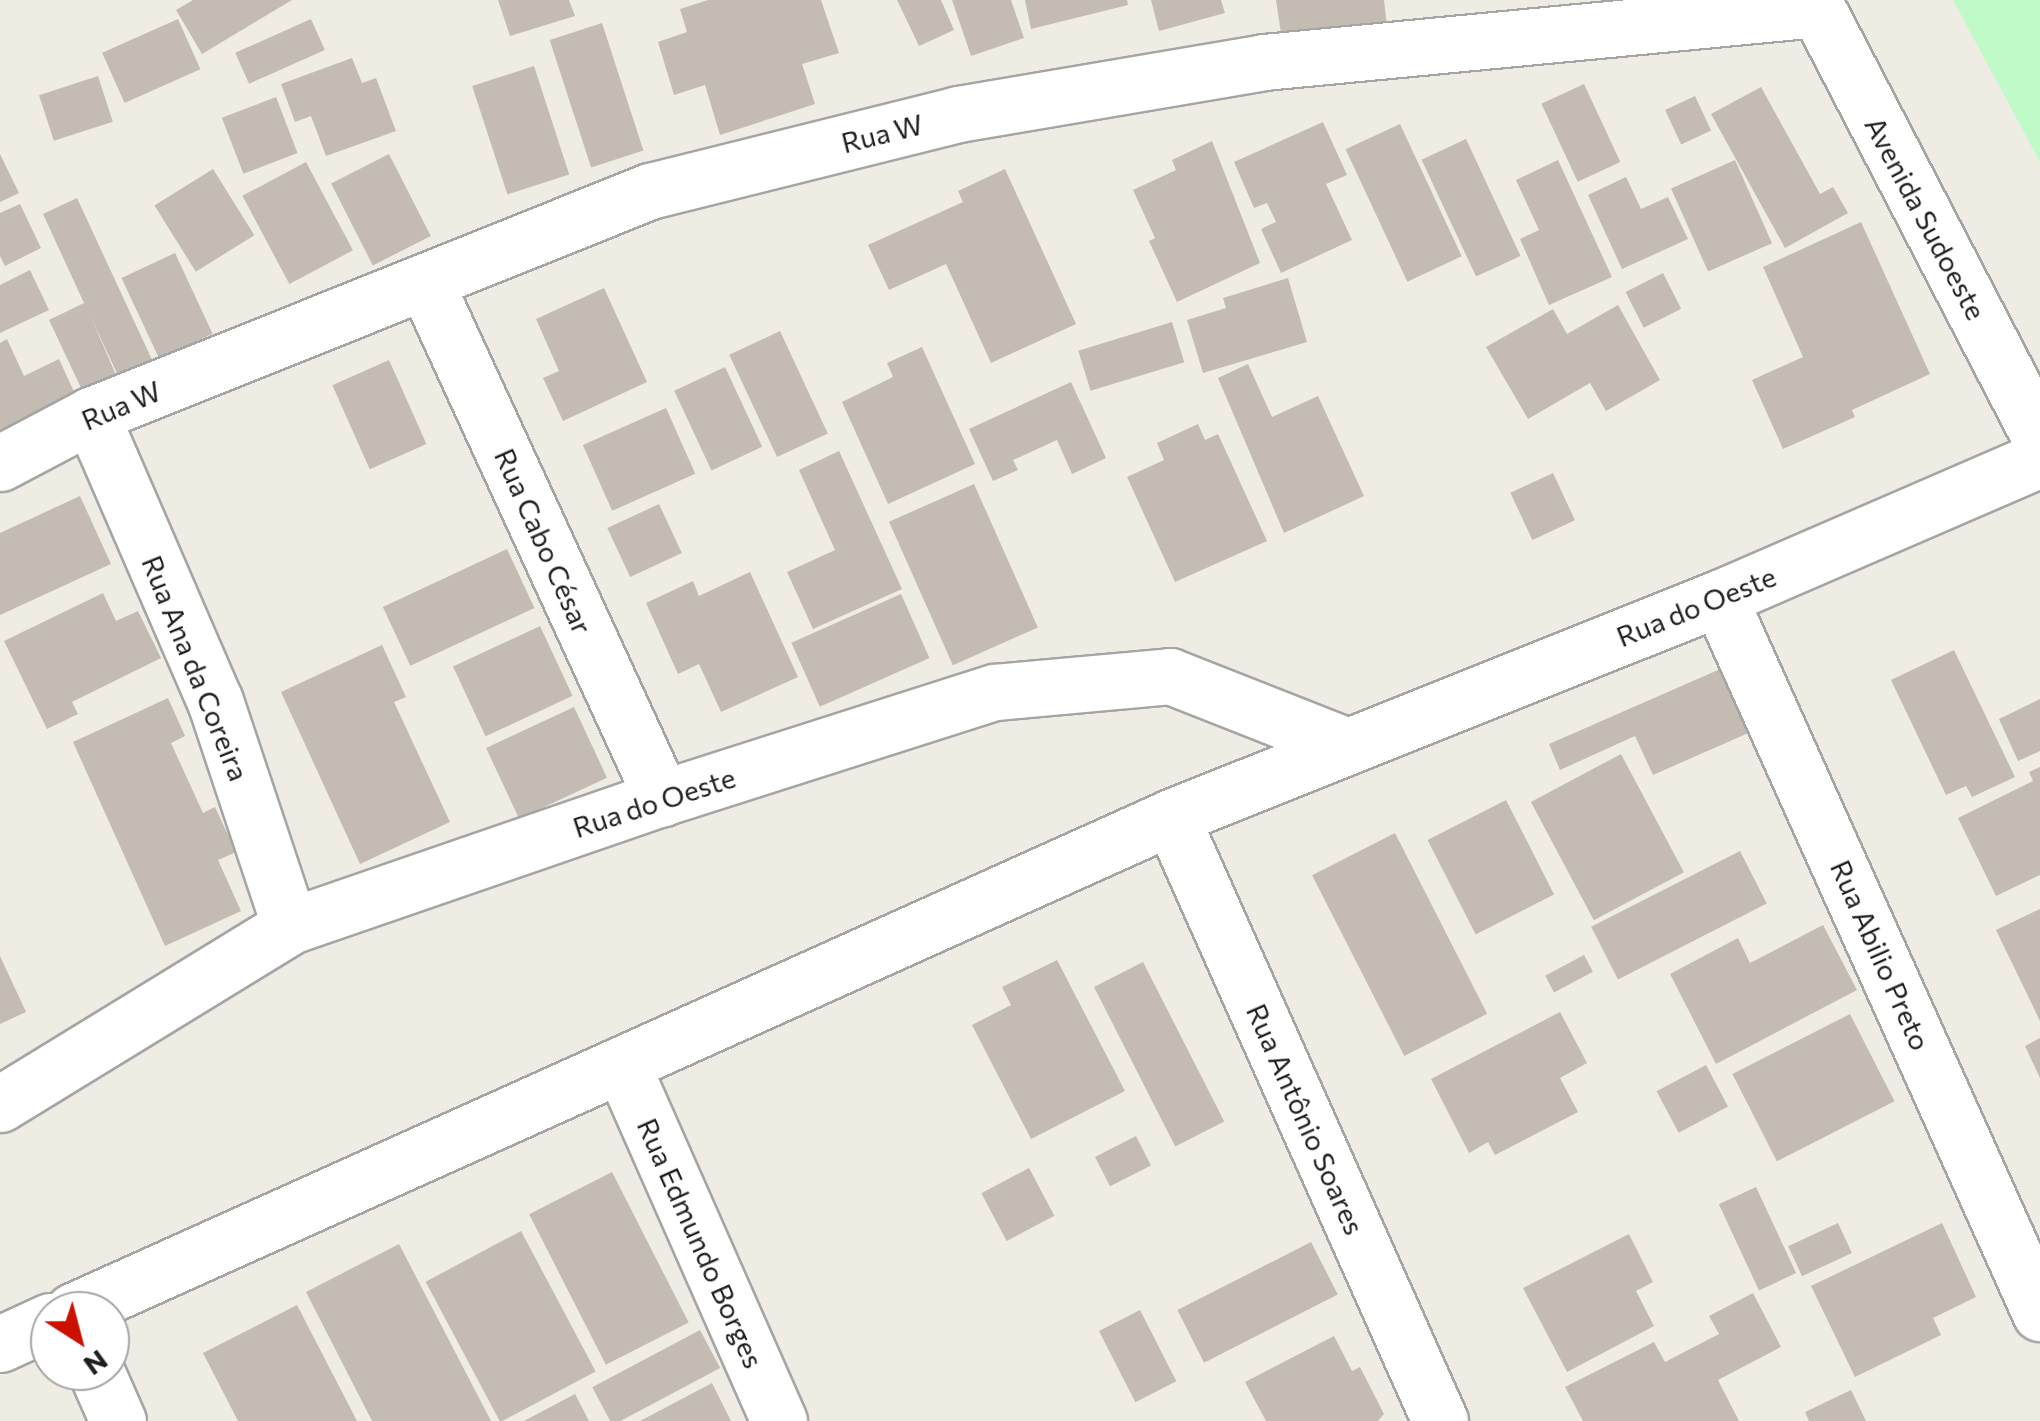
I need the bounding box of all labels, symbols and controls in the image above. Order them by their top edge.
street label: Rua W [838,107,926,159]
street label: Avenida Sudoeste [1858,111,1994,325]
street label: Rua W [76,373,166,437]
street label: Rua Cabo César [488,443,600,639]
street label: Rua Ana da Coreira [135,550,257,786]
street label: Rua do Oeste [1611,559,1781,653]
street label: Rua do Oeste [569,760,739,844]
street label: Rua Abilio Preto [1824,855,1938,1055]
street label: Rua Antônio Soares [1240,998,1372,1240]
street label: Rua Edmundo Borges [631,1113,771,1373]
north arrow [30,1291,130,1391]
text: N [78,1344,115,1384]

